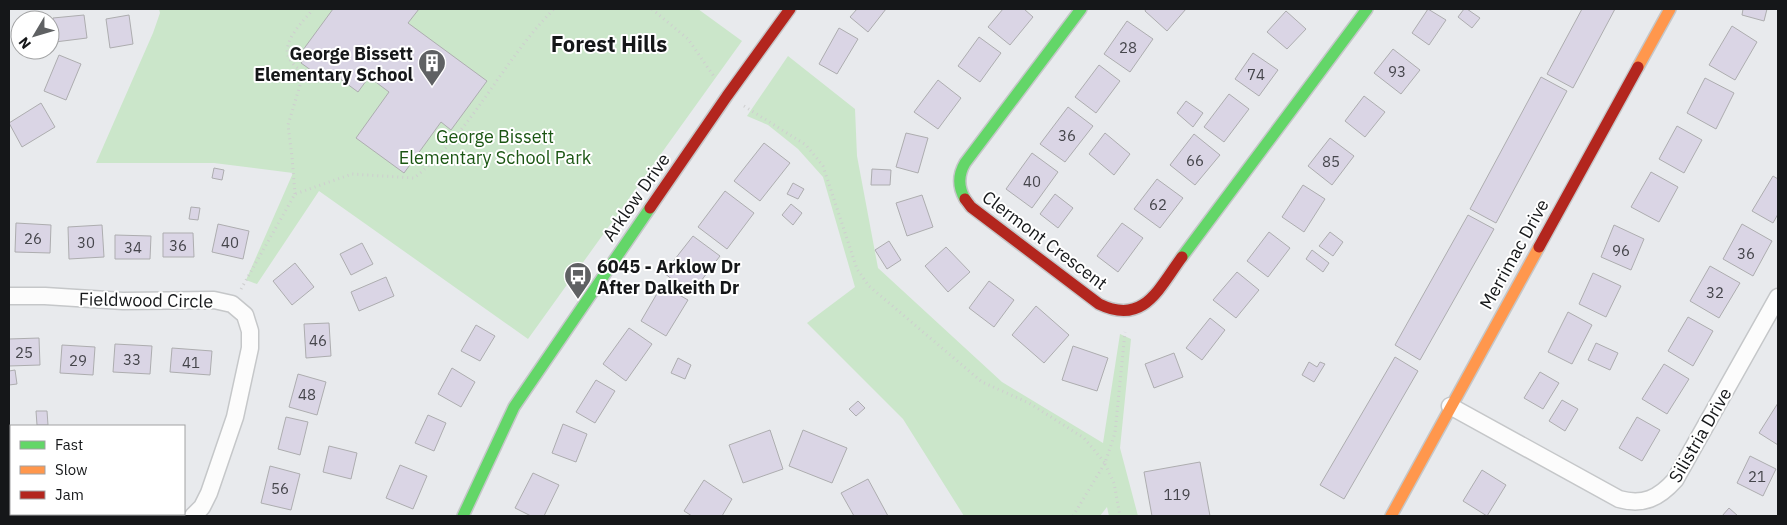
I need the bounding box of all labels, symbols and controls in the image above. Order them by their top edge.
north arrow [10,10,60,60]
district label: Forest Hills [551,29,667,58]
text: N [15,33,35,53]
house number: 28 [1119,38,1137,57]
place label: George Bissett Elementary School [254,42,414,86]
building icon: George Bissett Elementary School [417,48,447,87]
house number: 93 [1388,62,1406,81]
house number: 74 [1247,65,1265,84]
park label: George Bissett Elementary School Park [399,125,592,169]
house number: 36 [1058,126,1076,145]
street label: Arklow Drive [597,148,675,246]
house number: 66 [1186,151,1204,170]
house number: 85 [1322,152,1340,171]
house number: 40 [1023,172,1041,191]
street label: Clermont Crescent [978,185,1112,295]
house number: 62 [1149,195,1167,214]
street label: Merrimac Drive [1474,195,1554,313]
house number: 26 [24,229,42,248]
house number: 30 [77,233,95,252]
house number: 40 [221,233,239,252]
house number: 36 [169,236,187,255]
house number: 34 [124,238,142,257]
house number: 96 [1612,241,1630,260]
house number: 36 [1737,244,1755,263]
place label: 6045 - Arklow Dr After Dalkeith Dr [597,255,741,299]
bus stop icon: 6045 - Arklow Dr After Dalkeith Dr [563,261,593,300]
house number: 32 [1706,283,1724,302]
street label: Fieldwood Circle [79,287,214,313]
house number: 46 [309,331,327,350]
house number: 25 [15,343,33,362]
house number: 33 [123,350,141,369]
house number: 29 [69,351,87,370]
house number: 41 [182,353,200,372]
street label: Silistria Drive [1664,383,1737,487]
house number: 48 [298,385,316,404]
legend [10,425,185,515]
text: Fast [55,435,83,454]
text: Slow [55,460,88,479]
house number: 21 [1748,467,1766,486]
house number: 56 [271,479,289,498]
text: Jam [55,485,84,504]
house number: 119 [1163,485,1191,504]

